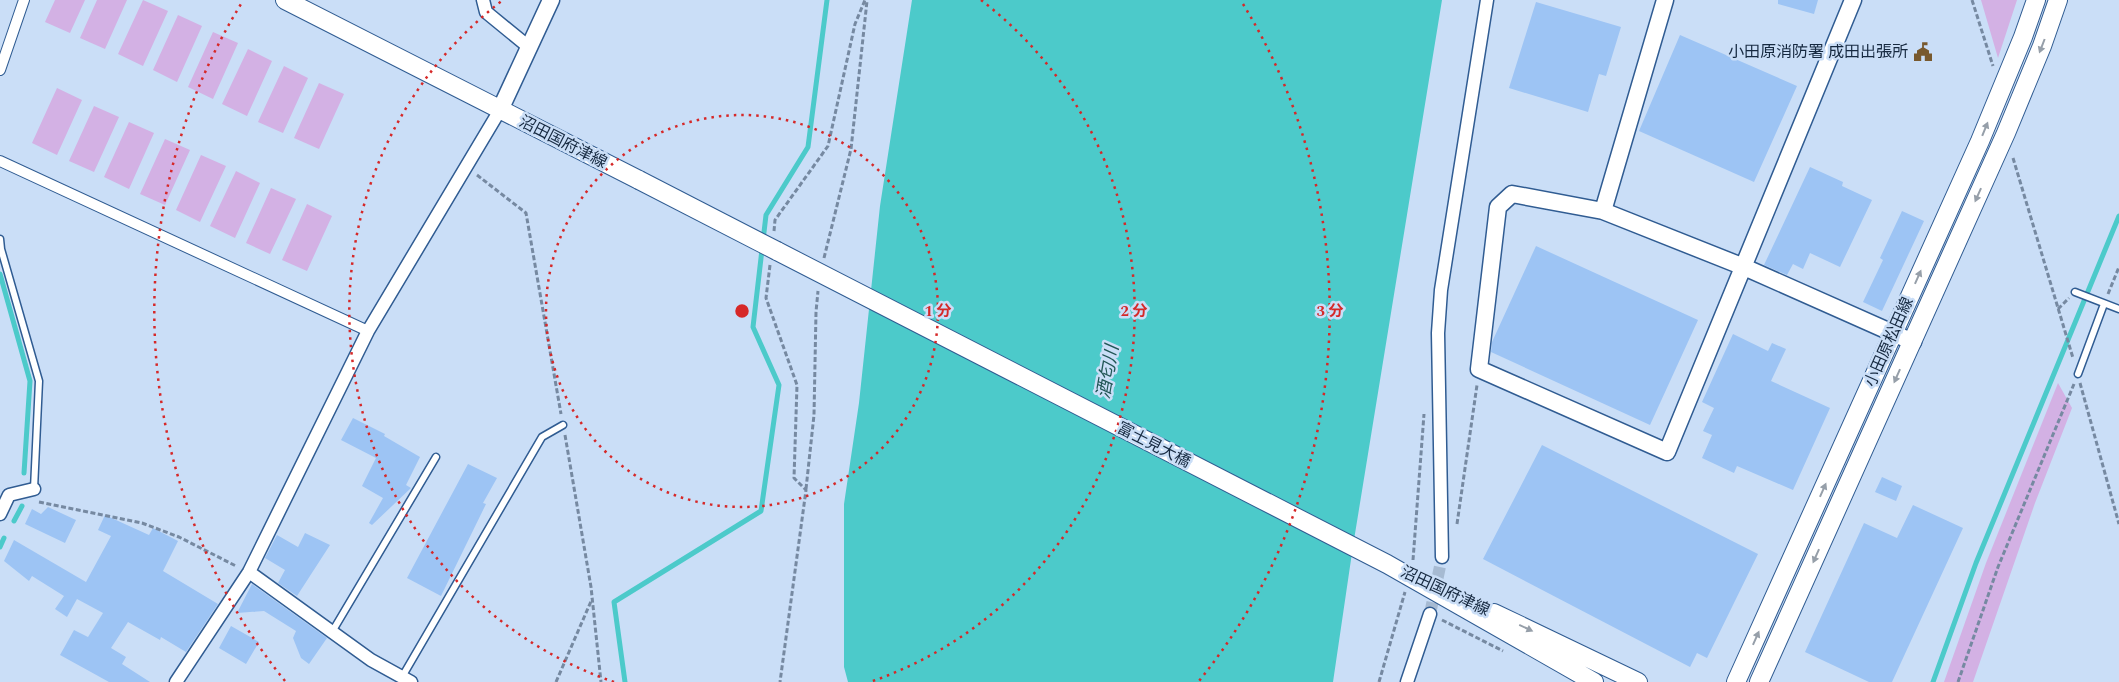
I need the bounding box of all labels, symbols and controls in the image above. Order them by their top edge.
one-way arrow [2038,39,2046,54]
place label: 小田原消防署 成田出張所 [1728,40,1908,64]
public building icon: 小田原消防署 成田出張所 [1912,41,1934,63]
street label: 沼田国府津線 [515,110,611,174]
one-way arrow [1981,122,1989,136]
one-way arrow [1973,188,1981,202]
one-way arrow [1914,270,1922,284]
street label: 小田原松田線 [1859,293,1919,391]
text: 1 分 [924,300,952,323]
text: 2 分 [1120,300,1148,323]
text: 3 分 [1316,300,1344,323]
centre of rings [733,302,751,320]
water label: 酒匂川 [1090,341,1126,401]
one-way arrow [1893,369,1901,383]
street label: 富士見大橋 [1113,416,1195,474]
one-way arrow [1819,483,1827,497]
one-way arrow [1812,548,1820,563]
street label: 沼田国府津線 [1396,560,1494,622]
one-way arrow [1519,625,1533,633]
one-way arrow [1752,631,1760,645]

